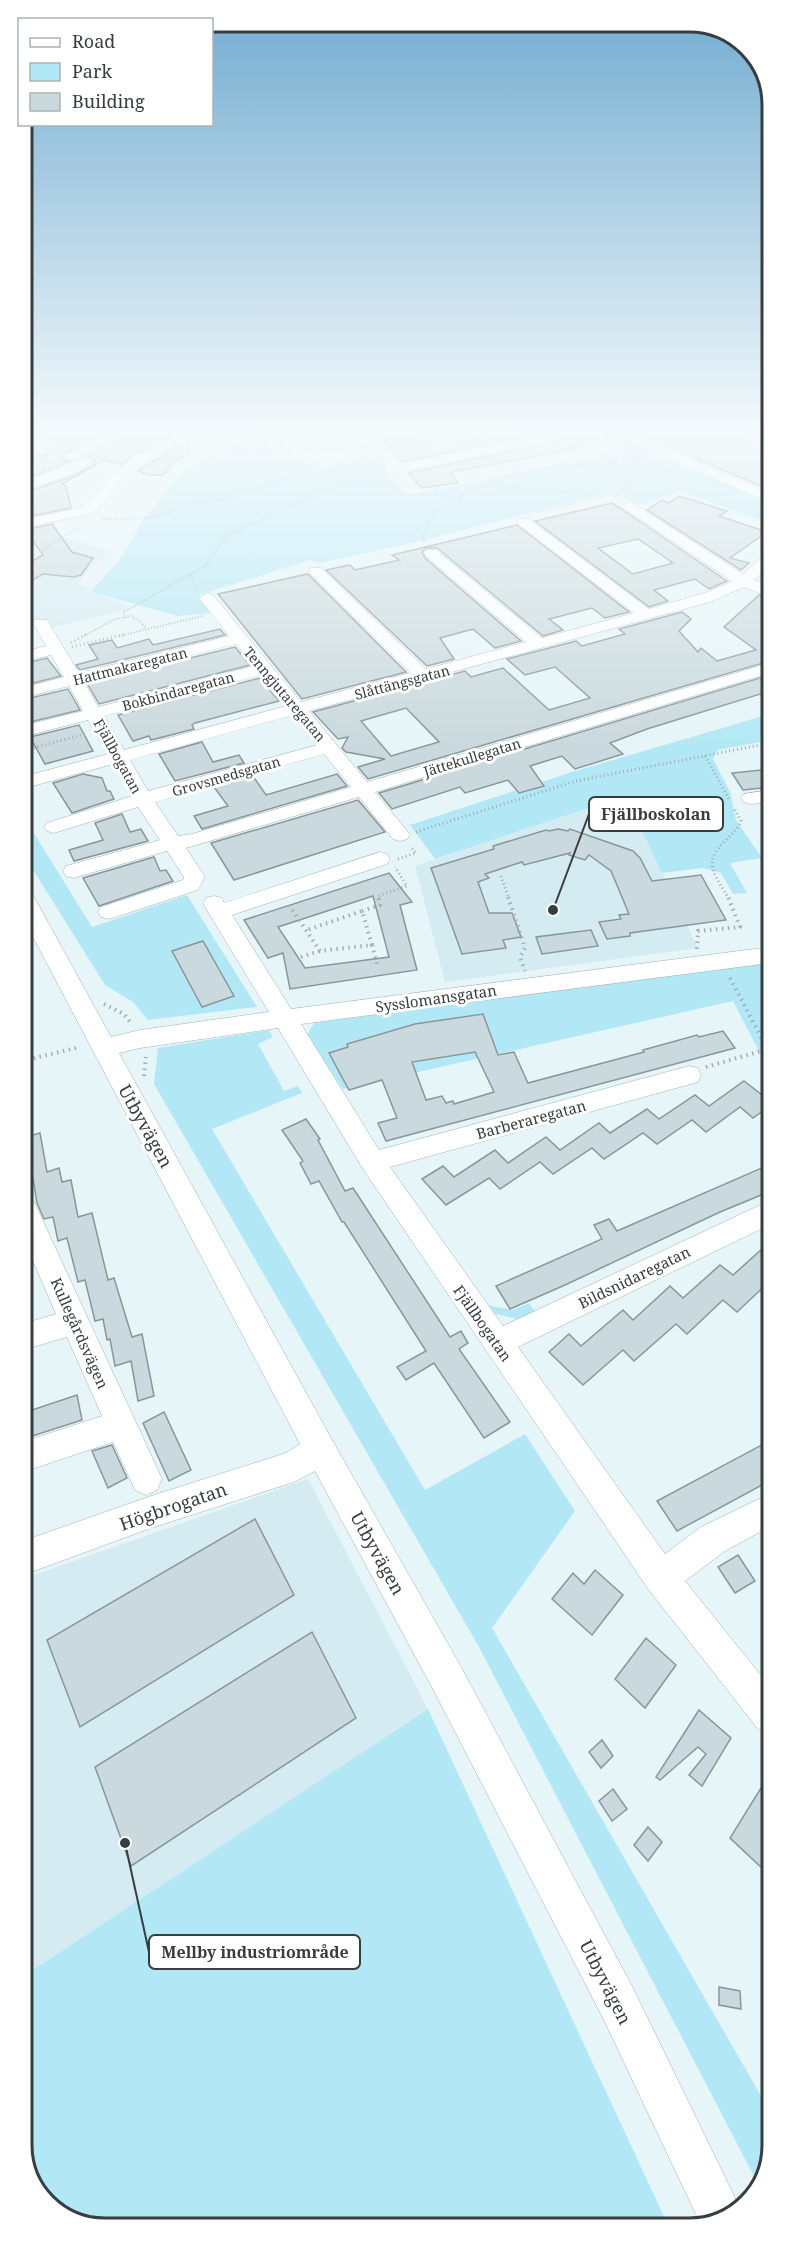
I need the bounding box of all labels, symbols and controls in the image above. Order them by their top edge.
legend [18,18,213,126]
text: Road [72,29,115,53]
text: Park [72,59,112,83]
text: Building [72,89,145,113]
street label: Hattmakaregatan [71,643,189,689]
street label: Tenngjutaregatan [240,643,330,745]
street label: Slåttängsgatan [352,660,452,704]
street label: Bokbindaregatan [120,667,236,715]
street label: Fjällbogatan [90,715,146,797]
street label: Jättekullegatan [420,733,523,781]
street label: Grovsmedsgatan [170,751,282,801]
callout: Fjällboskolan [589,797,723,831]
text: Fjällboskolan [601,803,711,825]
street label: Sysslomansgatan [374,980,498,1016]
street label: Utbyvägen [113,1080,179,1172]
street label: Barberaregatan [474,1095,588,1143]
street label: Bildsnidaregatan [575,1241,694,1313]
street label: Kullegårdsvägen [47,1274,114,1392]
street label: Fjällbogatan [449,1281,517,1365]
street label: Högbrogatan [116,1476,230,1536]
street label: Utbyvägen [345,1507,411,1599]
callout: Mellby industriområde [149,1935,360,1969]
street label: Utbyvägen [575,1936,638,2029]
text: Mellby industriområde [161,1941,349,1963]

